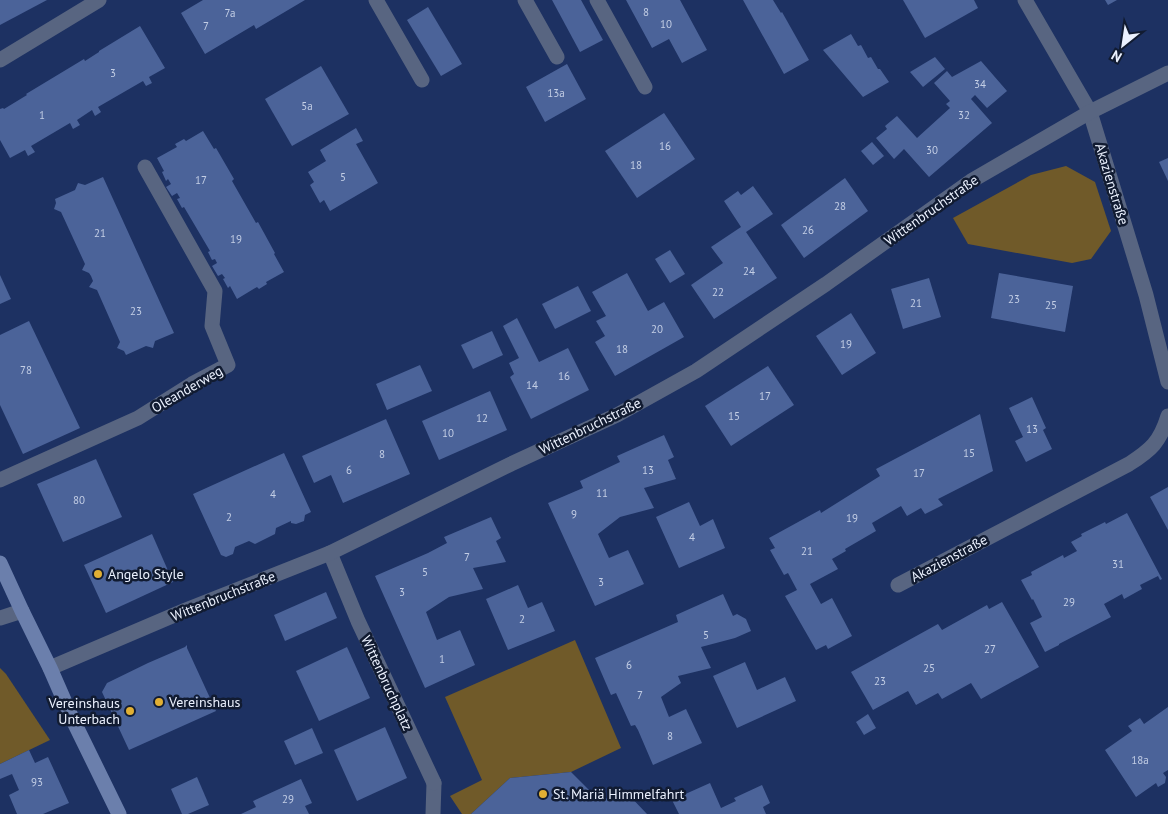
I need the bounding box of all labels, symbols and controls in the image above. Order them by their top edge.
house number: 8 [643,5,649,19]
house number: 7a [225,6,235,20]
house number: 10 [660,17,672,31]
house number: 7 [203,19,209,33]
north arrow [1098,20,1148,70]
text: N [1108,46,1125,66]
house number: 3 [110,66,116,80]
house number: 34 [974,77,986,91]
house number: 13a [547,86,565,100]
house number: 5a [301,99,313,113]
house number: 1 [39,108,45,122]
house number: 32 [958,108,970,122]
house number: 16 [659,139,671,153]
street label: Akazienstraße [1091,141,1133,227]
house number: 30 [926,143,938,157]
house number: 18 [630,158,642,172]
house number: 5 [340,170,346,184]
street label: Wittenbruchstraße [880,171,982,249]
house number: 17 [195,173,207,187]
house number: 28 [834,199,846,213]
house number: 26 [802,223,814,237]
house number: 21 [94,226,106,240]
house number: 19 [230,232,242,246]
house number: 24 [743,264,755,278]
house number: 22 [712,285,724,299]
house number: 23 [1008,292,1020,306]
house number: 21 [910,296,922,310]
house number: 25 [1045,298,1057,312]
house number: 23 [130,304,142,318]
house number: 20 [651,322,663,336]
house number: 19 [840,337,852,351]
house number: 18 [616,342,628,356]
street label: Oleanderweg [148,361,226,417]
house number: 78 [20,363,32,377]
house number: 16 [558,369,570,383]
house number: 14 [526,378,538,392]
house number: 17 [759,389,771,403]
street label: Wittenbruchstraße [536,394,644,458]
house number: 15 [728,409,740,423]
house number: 12 [476,411,488,425]
house number: 13 [1026,422,1038,436]
house number: 10 [442,426,454,440]
house number: 15 [963,446,975,460]
house number: 8 [379,447,385,461]
house number: 6 [346,463,352,477]
house number: 13 [642,463,654,477]
house number: 17 [913,466,925,480]
house number: 11 [596,486,608,500]
house number: 4 [270,487,276,501]
house number: 80 [73,493,85,507]
house number: 9 [571,507,577,521]
house number: 2 [226,510,232,524]
house number: 19 [846,511,858,525]
house number: 4 [689,530,695,544]
street label: Akazienstraße [908,530,990,586]
house number: 21 [801,544,813,558]
house number: 7 [464,550,470,564]
house number: 31 [1112,557,1124,571]
place label: Angelo Style [108,565,184,583]
house number: 5 [422,565,428,579]
street label: Wittenbruchstraße [168,567,278,625]
marker: Angelo Style [92,568,104,580]
house number: 3 [598,575,604,589]
house number: 3 [399,585,405,599]
house number: 29 [1063,595,1075,609]
house number: 2 [519,612,525,626]
house number: 5 [703,628,709,642]
street label: Wittenbruchplatz [357,633,417,733]
house number: 27 [984,642,996,656]
house number: 1 [439,652,445,666]
house number: 6 [626,658,632,672]
house number: 25 [923,661,935,675]
house number: 23 [874,674,886,688]
house number: 7 [637,688,643,702]
place label: Vereinshaus [168,693,241,711]
place label: Vereinshaus Unterbach [48,694,120,728]
marker: Vereinshaus [153,696,165,708]
marker: Vereinshaus Unterbach [124,705,136,717]
house number: 8 [667,729,673,743]
house number: 18a [1131,753,1149,767]
house number: 93 [31,775,43,789]
place label: St. Mariä Himmelfahrt [553,785,685,803]
marker: St. Mariä Himmelfahrt [537,788,549,800]
house number: 29 [282,792,294,806]

